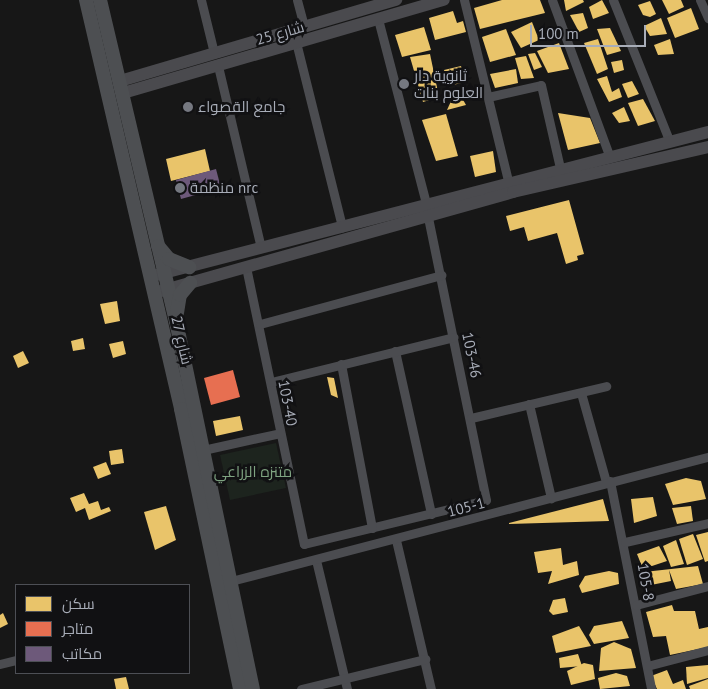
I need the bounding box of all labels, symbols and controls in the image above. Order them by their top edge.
scale bar [533,15,649,47]
street label: شارع 25 [254,18,306,48]
text: 100 m [538,24,579,43]
place label: ثانوية دار العلوم بنات [414,66,483,101]
marker: ثانوية دار العلوم بنات [398,78,410,90]
place label: جامع القصواء [198,98,285,116]
marker: جامع القصواء [182,101,194,113]
place label: منظمة nrc [190,179,258,197]
marker: منظمة nrc [174,182,186,194]
street label: شارع 27 [168,314,196,366]
street label: 103-46 [458,330,486,380]
street label: 103-40 [275,379,301,427]
park label: متنزه الزراعي [214,463,292,481]
street label: 105-1 [445,493,487,521]
street label: 105-8 [634,562,658,602]
legend [15,584,190,674]
text: سكن [62,594,95,613]
text: متاجر [62,619,93,638]
text: مكاتب [62,644,102,663]

